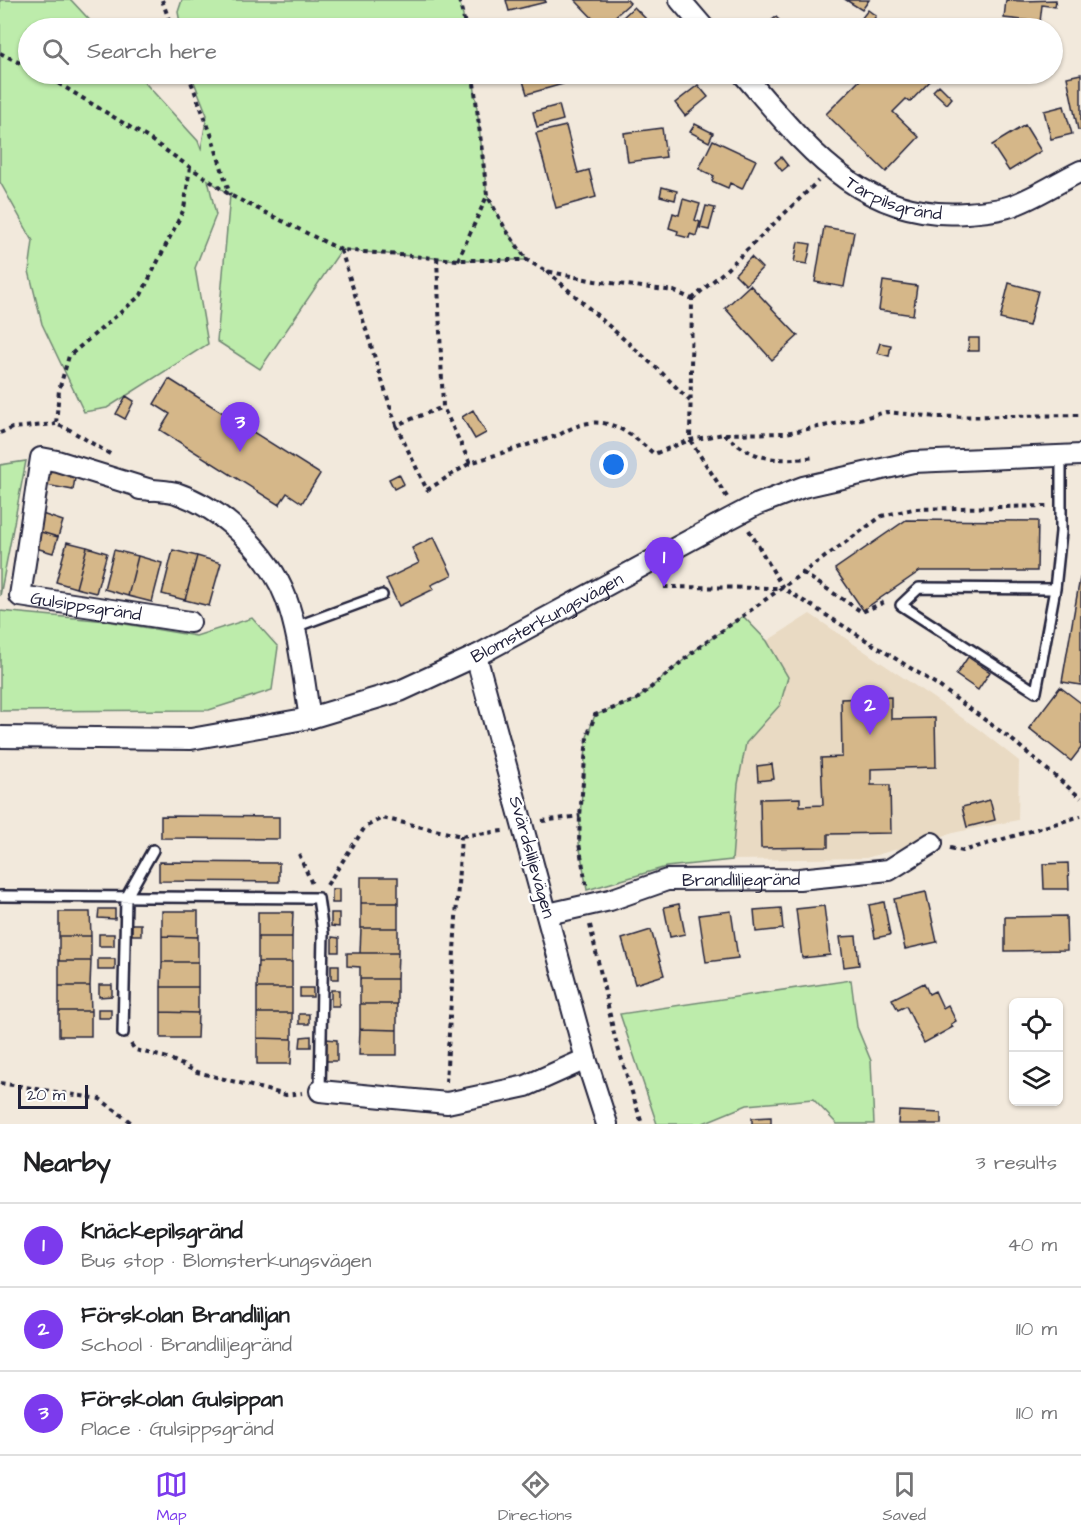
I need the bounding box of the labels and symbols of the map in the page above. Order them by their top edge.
street label: Tårpilsgränd [840,170,943,226]
pin: 3 [220,402,260,452]
your location [599,450,628,479]
pin: 1 [644,538,684,587]
street label: Blomsterkungsvägen [466,566,627,669]
street label: Gulsippsgränd [29,585,143,627]
pin: 2 [850,686,890,735]
street label: Svärdsliljevägen [502,793,561,921]
street label: Brandliljegränd [682,866,800,893]
scale bar [18,1082,88,1110]

